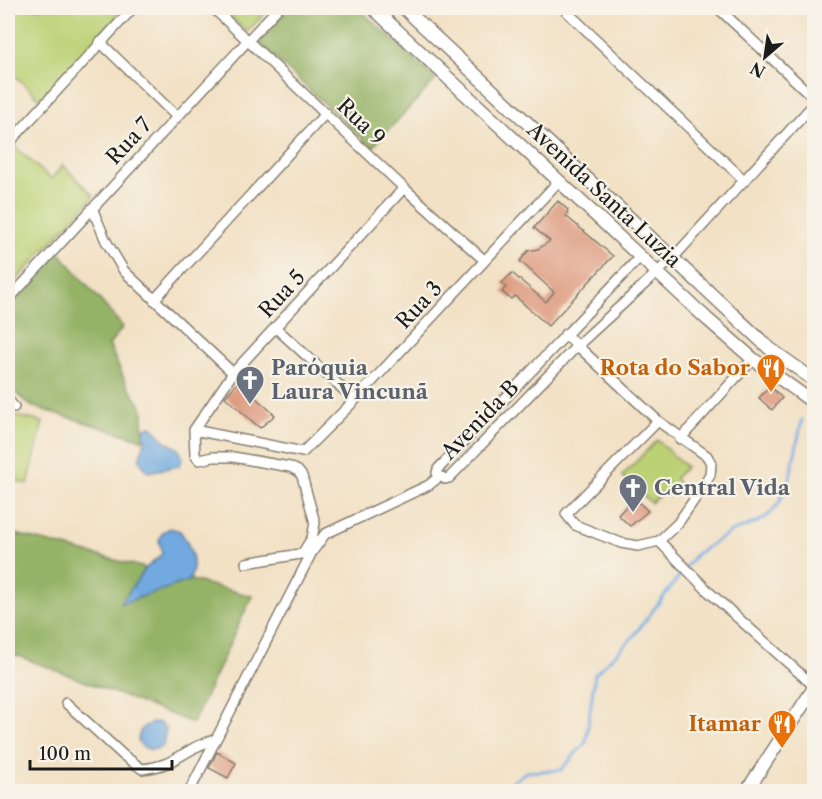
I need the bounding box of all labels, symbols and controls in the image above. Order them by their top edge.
north arrow [735,27,795,87]
text: N [747,58,769,82]
street label: Rua 9 [332,93,391,150]
street label: Rua 7 [101,112,157,169]
street label: Avenida Santa Luzia [522,116,687,273]
street label: Rua 5 [253,265,310,323]
street label: Rua 3 [390,276,447,334]
restaurant icon: Rota do Sabor [755,352,787,394]
place label: Paróquia Laura Vincunã [271,355,429,404]
place label: Rota do Sabor [600,355,751,380]
church icon: Paróquia Laura Vincunã [234,364,266,406]
street label: Avenida B [435,375,523,465]
church icon: Central Vida [617,472,649,514]
place label: Central Vida [654,475,791,500]
restaurant icon: Itamar [766,708,798,750]
place label: Itamar [689,711,762,736]
scale bar [30,733,172,771]
text: 100 m [39,743,91,765]

